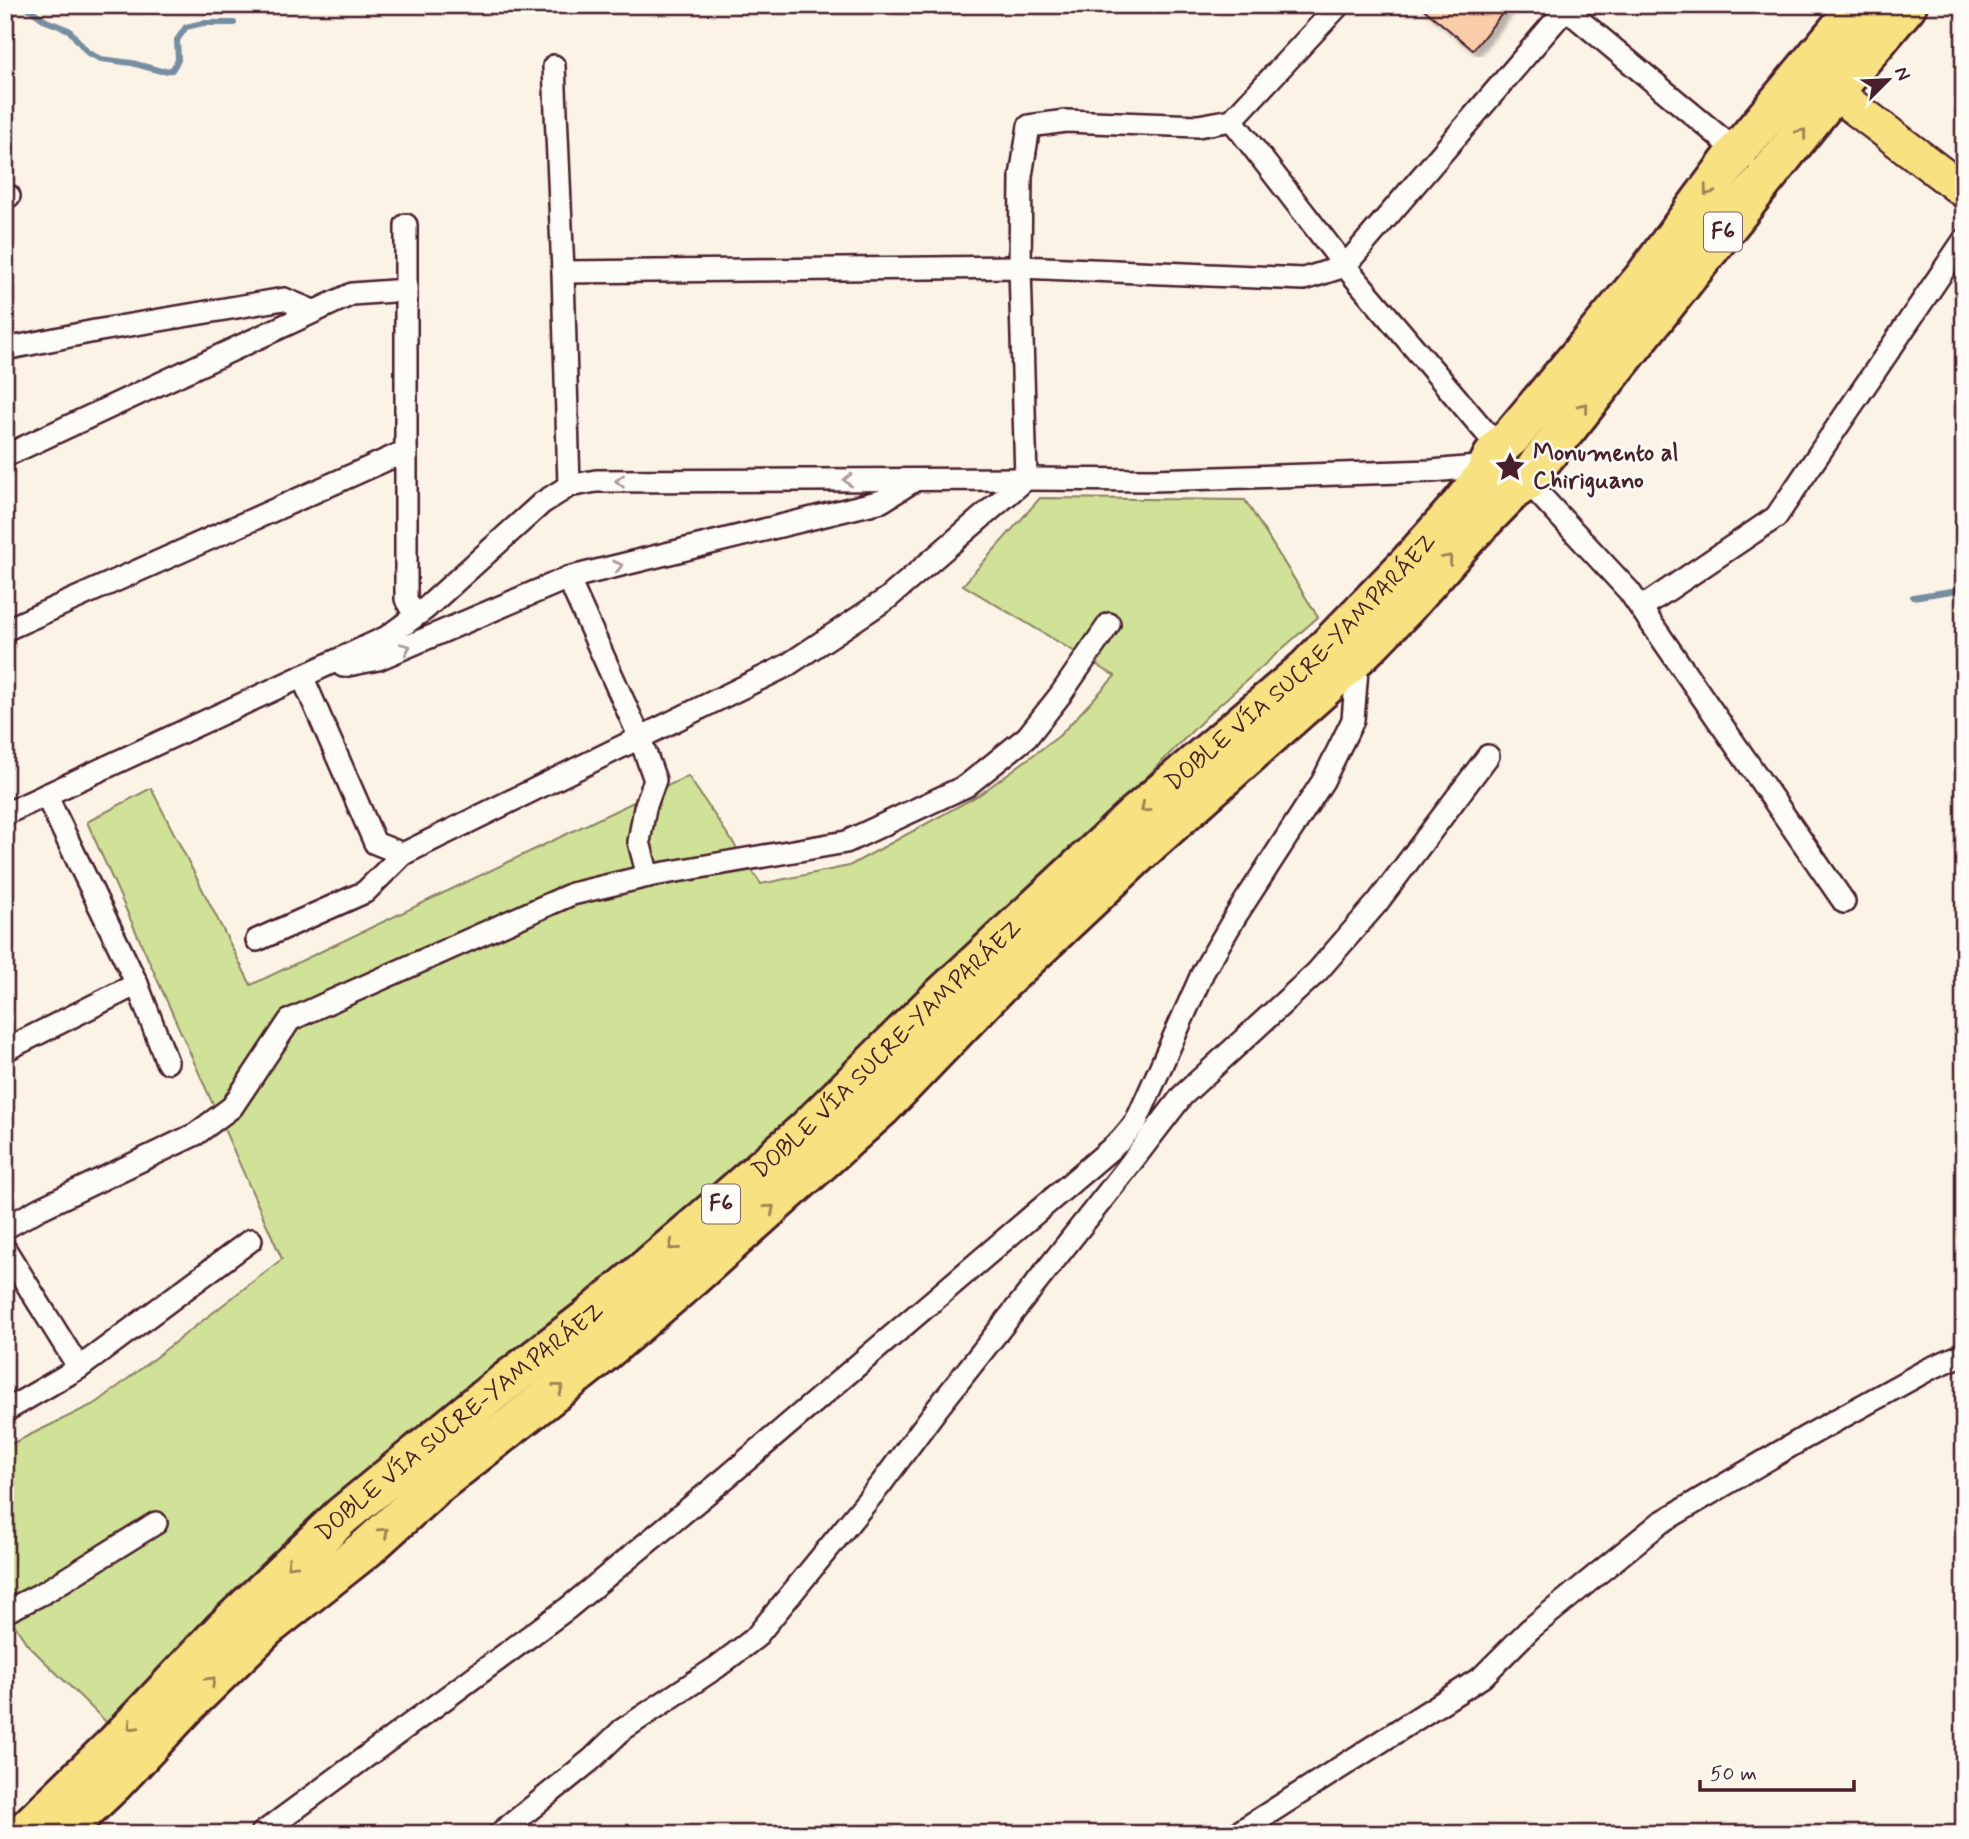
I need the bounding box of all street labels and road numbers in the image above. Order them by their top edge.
road number: F6 [1704,213,1742,252]
street label: DOBLE VÍA SUCRE-YAMPARÁEZ [1159,527,1443,798]
street label: DOBLE VÍA SUCRE-YAMPARÁEZ [745,913,1029,1186]
road number: F6 [702,1184,740,1224]
street label: DOBLE VÍA SUCRE-YAMPARÁEZ [309,1296,611,1548]

